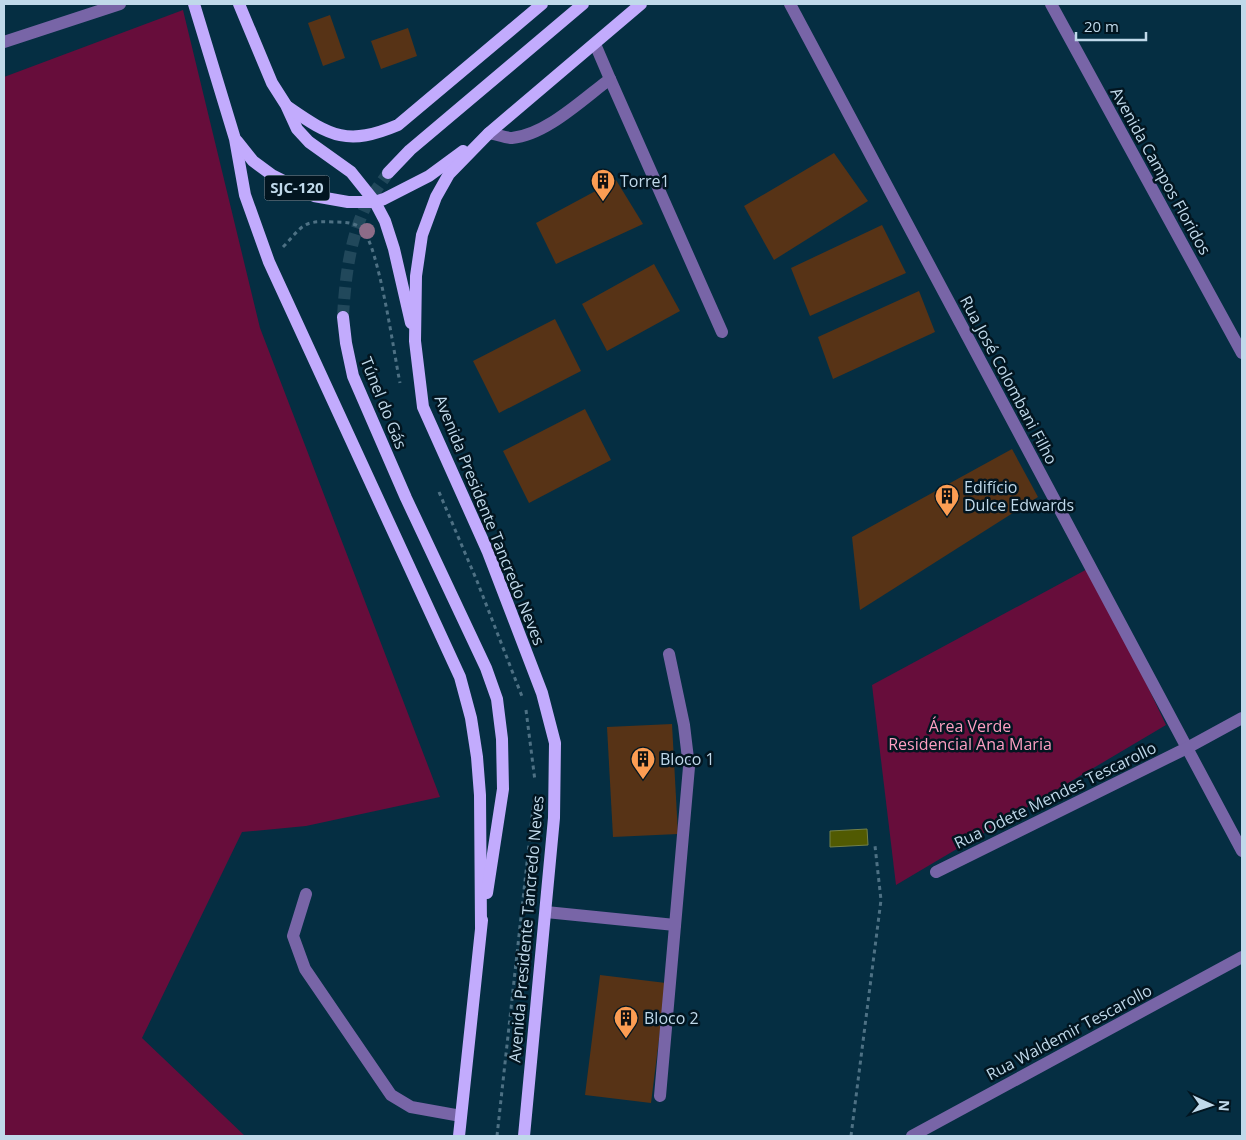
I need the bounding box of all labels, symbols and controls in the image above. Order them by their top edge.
scale bar [1076,10,1146,42]
text: 20 m [1084,16,1119,36]
street label: Avenida Campos Floridos [1106,83,1216,259]
building icon: Torre1 [590,168,616,202]
place label: Torre1 [620,170,670,192]
road number: SJC-120 [264,176,330,200]
street label: Rua José Colombani Filho [955,292,1063,468]
street label: Túnel do Gás [356,354,412,452]
street label: Avenida Presidente Tancredo Neves [430,392,550,648]
place label: Edifício Dulce Edwards [964,476,1074,516]
building icon: Edifício Dulce Edwards [934,483,960,517]
park label: Área Verde Residencial Ana Maria [888,715,1052,755]
street label: Rua Odete Mendes Tescarollo [950,736,1160,854]
building icon: Bloco 1 [630,746,656,780]
place label: Bloco 1 [660,748,715,770]
street label: Avenida Presidente Tancredo Neves [503,795,549,1063]
street label: Rua Waldemir Tescarollo [982,979,1156,1085]
building icon: Bloco 2 [613,1005,639,1039]
place label: Bloco 2 [644,1007,699,1029]
north arrow [1186,1080,1236,1130]
text: N [1215,1100,1234,1112]

